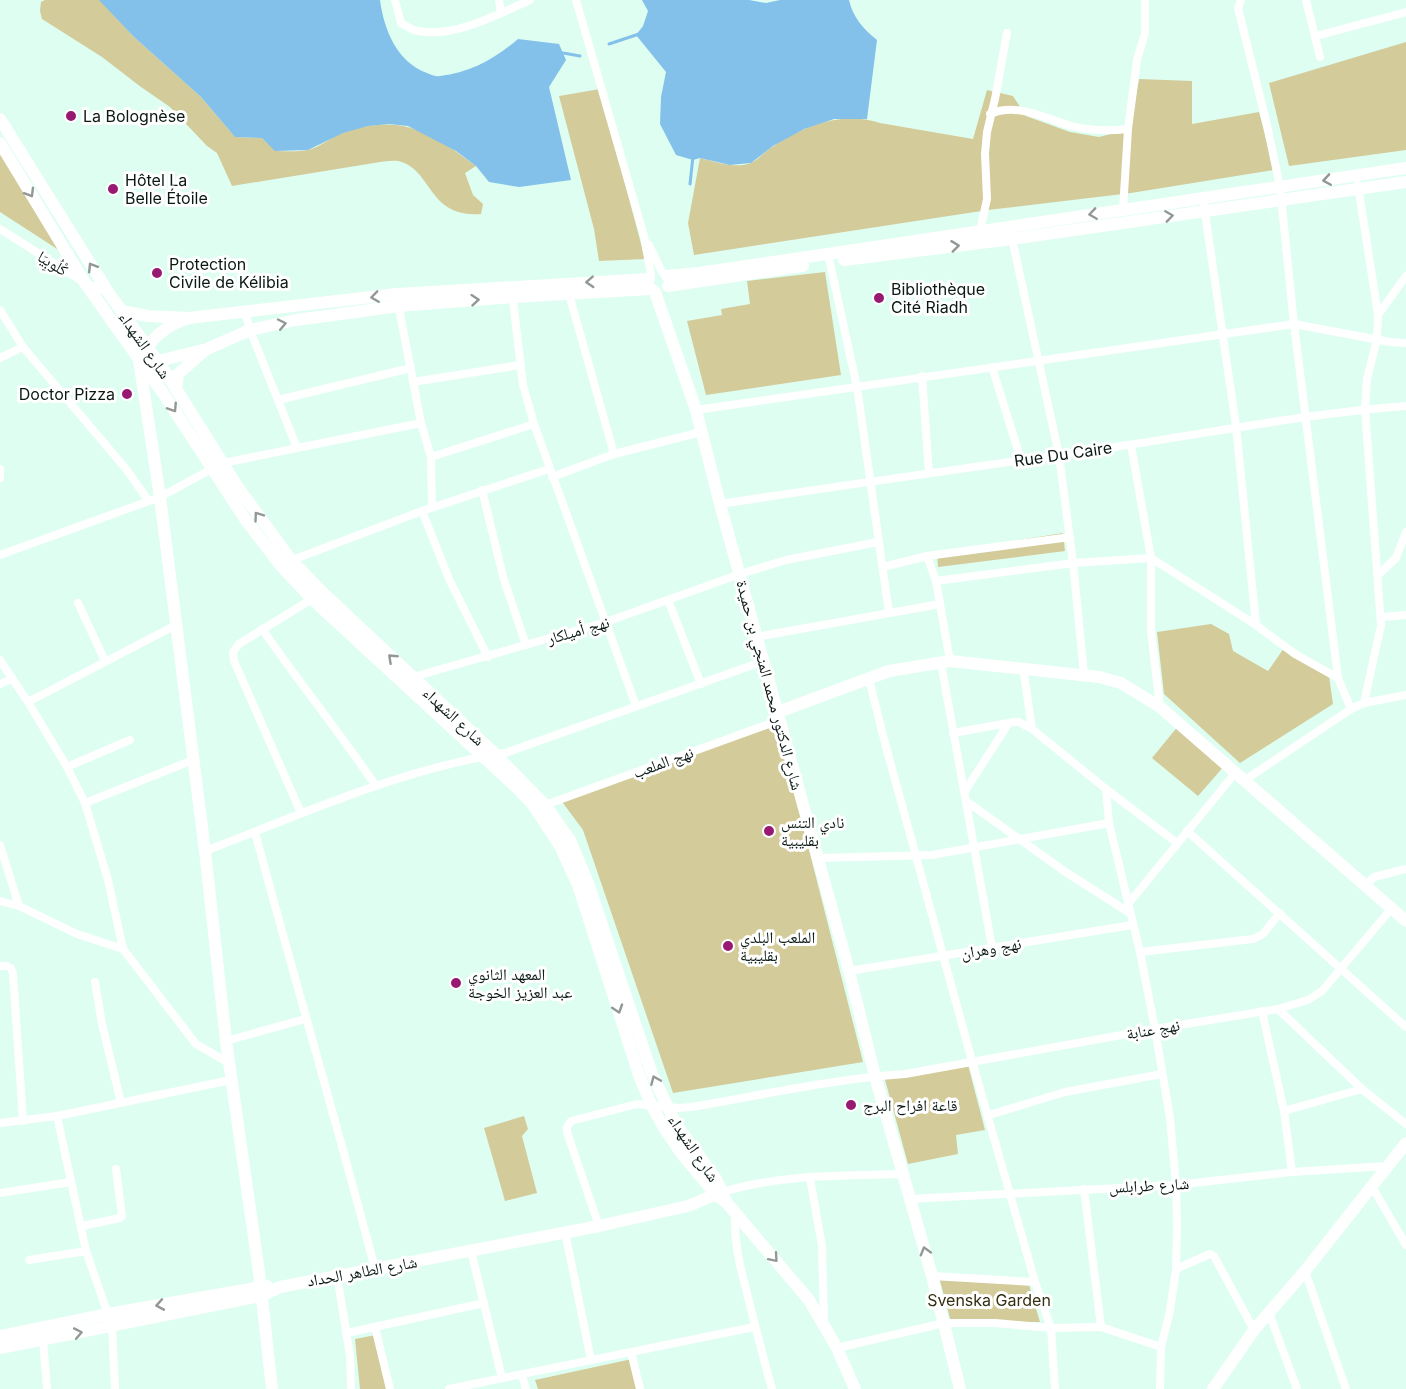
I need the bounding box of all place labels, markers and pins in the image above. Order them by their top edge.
place label: La Bolognèse [83,106,185,126]
marker: La Bolognèse [64,109,78,123]
place label: Hôtel La Belle Étoile [125,170,208,208]
marker: Hôtel La Belle Étoile [106,182,120,196]
place label: Protection Civile de Kélibia [169,254,289,292]
marker: Protection Civile de Kélibia [150,266,164,280]
place label: Bibliothèque Cité Riadh [891,279,985,317]
marker: Bibliothèque Cité Riadh [872,291,886,305]
place label: Doctor Pizza [19,384,115,404]
marker: Doctor Pizza [120,387,134,401]
place label: نادي التنس بقليبية [781,812,844,850]
marker: نادي التنس بقليبية [762,824,776,838]
place label: الملعب البلدي بقليبية [740,927,815,965]
marker: الملعب البلدي بقليبية [721,939,735,953]
place label: المعهد الثانوي عبد العزيز الخوجة [468,964,572,1002]
marker: المعهد الثانوي عبد العزيز الخوجة [449,976,463,990]
place label: قاعة افراح البرج [863,1095,958,1116]
marker: قاعة افراح البرج [844,1098,858,1112]

